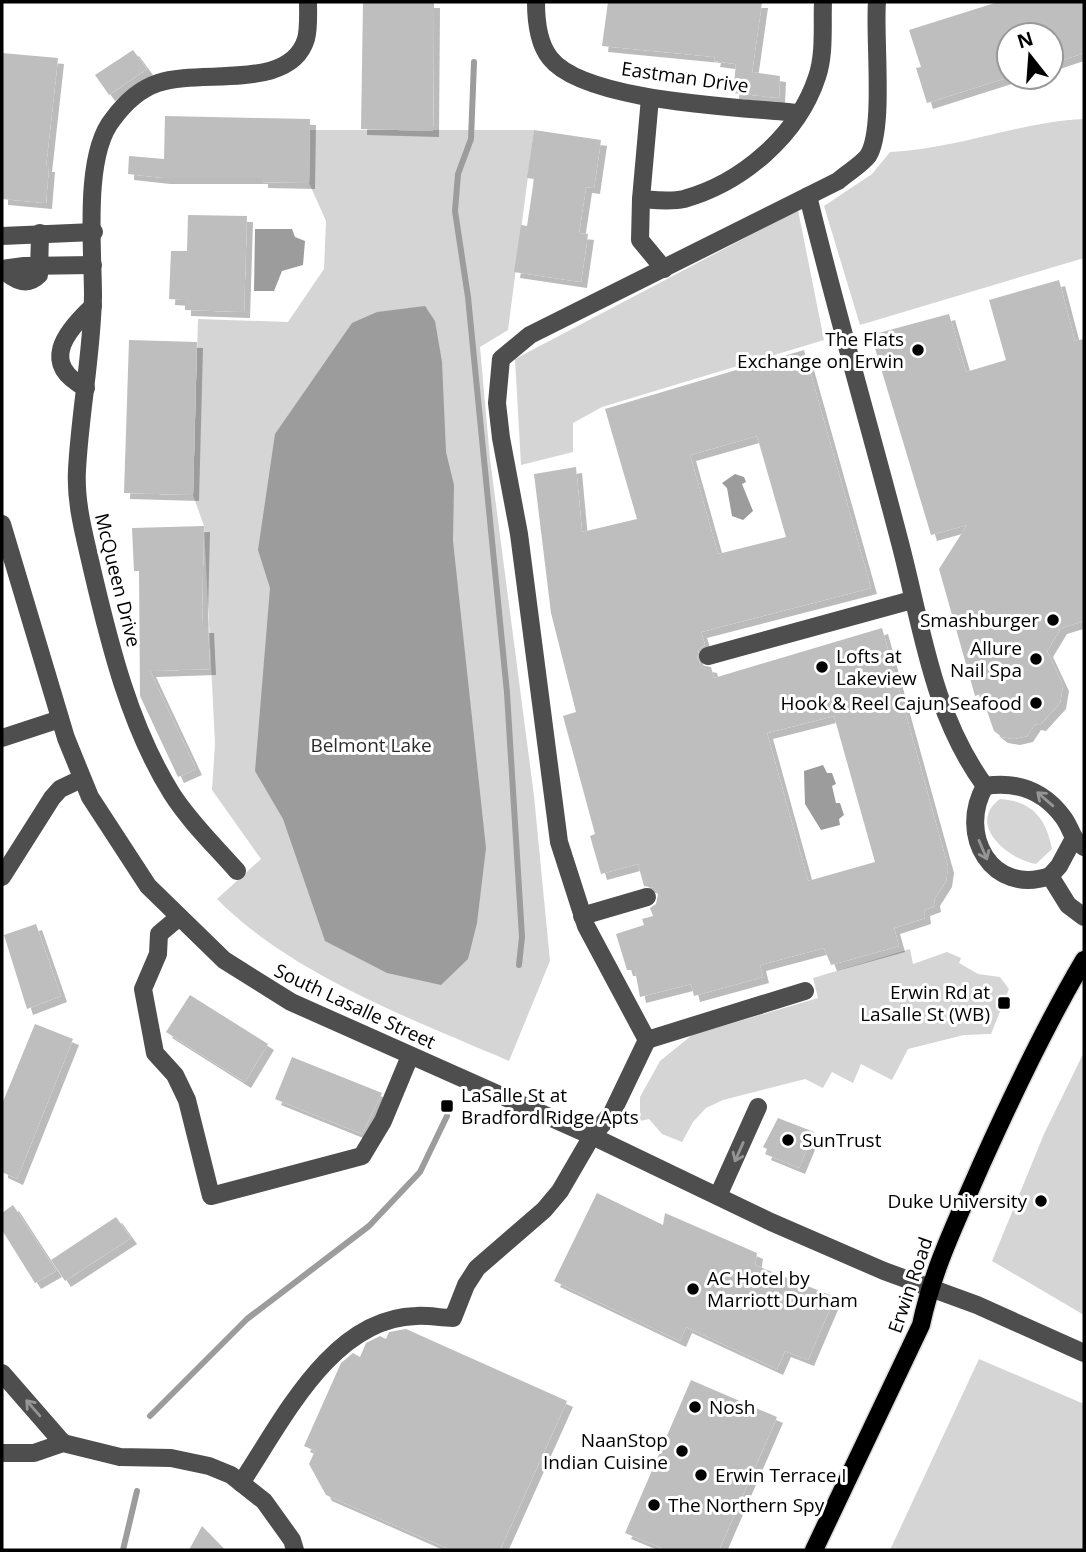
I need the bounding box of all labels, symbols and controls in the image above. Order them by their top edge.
north arrow [995,21,1065,91]
text: N [1014,25,1036,54]
street label: Eastman Drive [620,55,750,99]
place label: The Flats Exchange on Erwin [737,326,904,374]
marker: The Flats Exchange on Erwin [910,342,926,358]
street label: McQueen Drive [89,510,147,650]
place label: Smashburger [920,607,1039,633]
marker: Smashburger [1045,612,1061,628]
place label: Allure Nail Spa [950,635,1022,683]
place label: Lofts at Lakeview [836,643,917,691]
marker: Allure Nail Spa [1028,651,1044,667]
marker: Lofts at Lakeview [814,659,830,675]
place label: Hook & Reel Cajun Seafood [781,690,1022,716]
marker: Hook & Reel Cajun Seafood [1028,695,1044,711]
park label: Belmont Lake [310,732,432,758]
one-way arrow [1036,791,1054,807]
one-way arrow [978,839,991,860]
street label: South Lasalle Street [270,957,440,1055]
place label: Erwin Rd at LaSalle St (WB) [860,979,990,1027]
marker: Erwin Rd at LaSalle St (WB) [996,995,1012,1011]
place label: LaSalle St at Bradford Ridge Apts [461,1082,639,1130]
marker: LaSalle St at Bradford Ridge Apts [439,1098,455,1114]
place label: SunTrust [802,1127,882,1153]
marker: SunTrust [780,1132,796,1148]
one-way arrow [732,1140,745,1162]
place label: Duke University [888,1188,1027,1214]
marker: Duke University [1033,1193,1049,1209]
street label: Erwin Road [881,1234,939,1336]
place label: AC Hotel by Marriott Durham [707,1265,858,1313]
marker: AC Hotel by Marriott Durham [685,1281,701,1297]
place label: Nosh [709,1394,755,1420]
one-way arrow [25,1399,41,1417]
marker: Nosh [687,1399,703,1415]
place label: NaanStop Indian Cuisine [543,1427,668,1475]
marker: NaanStop Indian Cuisine [674,1443,690,1459]
place label: Erwin Terrace I [715,1462,847,1488]
marker: Erwin Terrace I [693,1467,709,1483]
place label: The Northern Spy [668,1492,825,1518]
marker: The Northern Spy [646,1497,662,1513]

